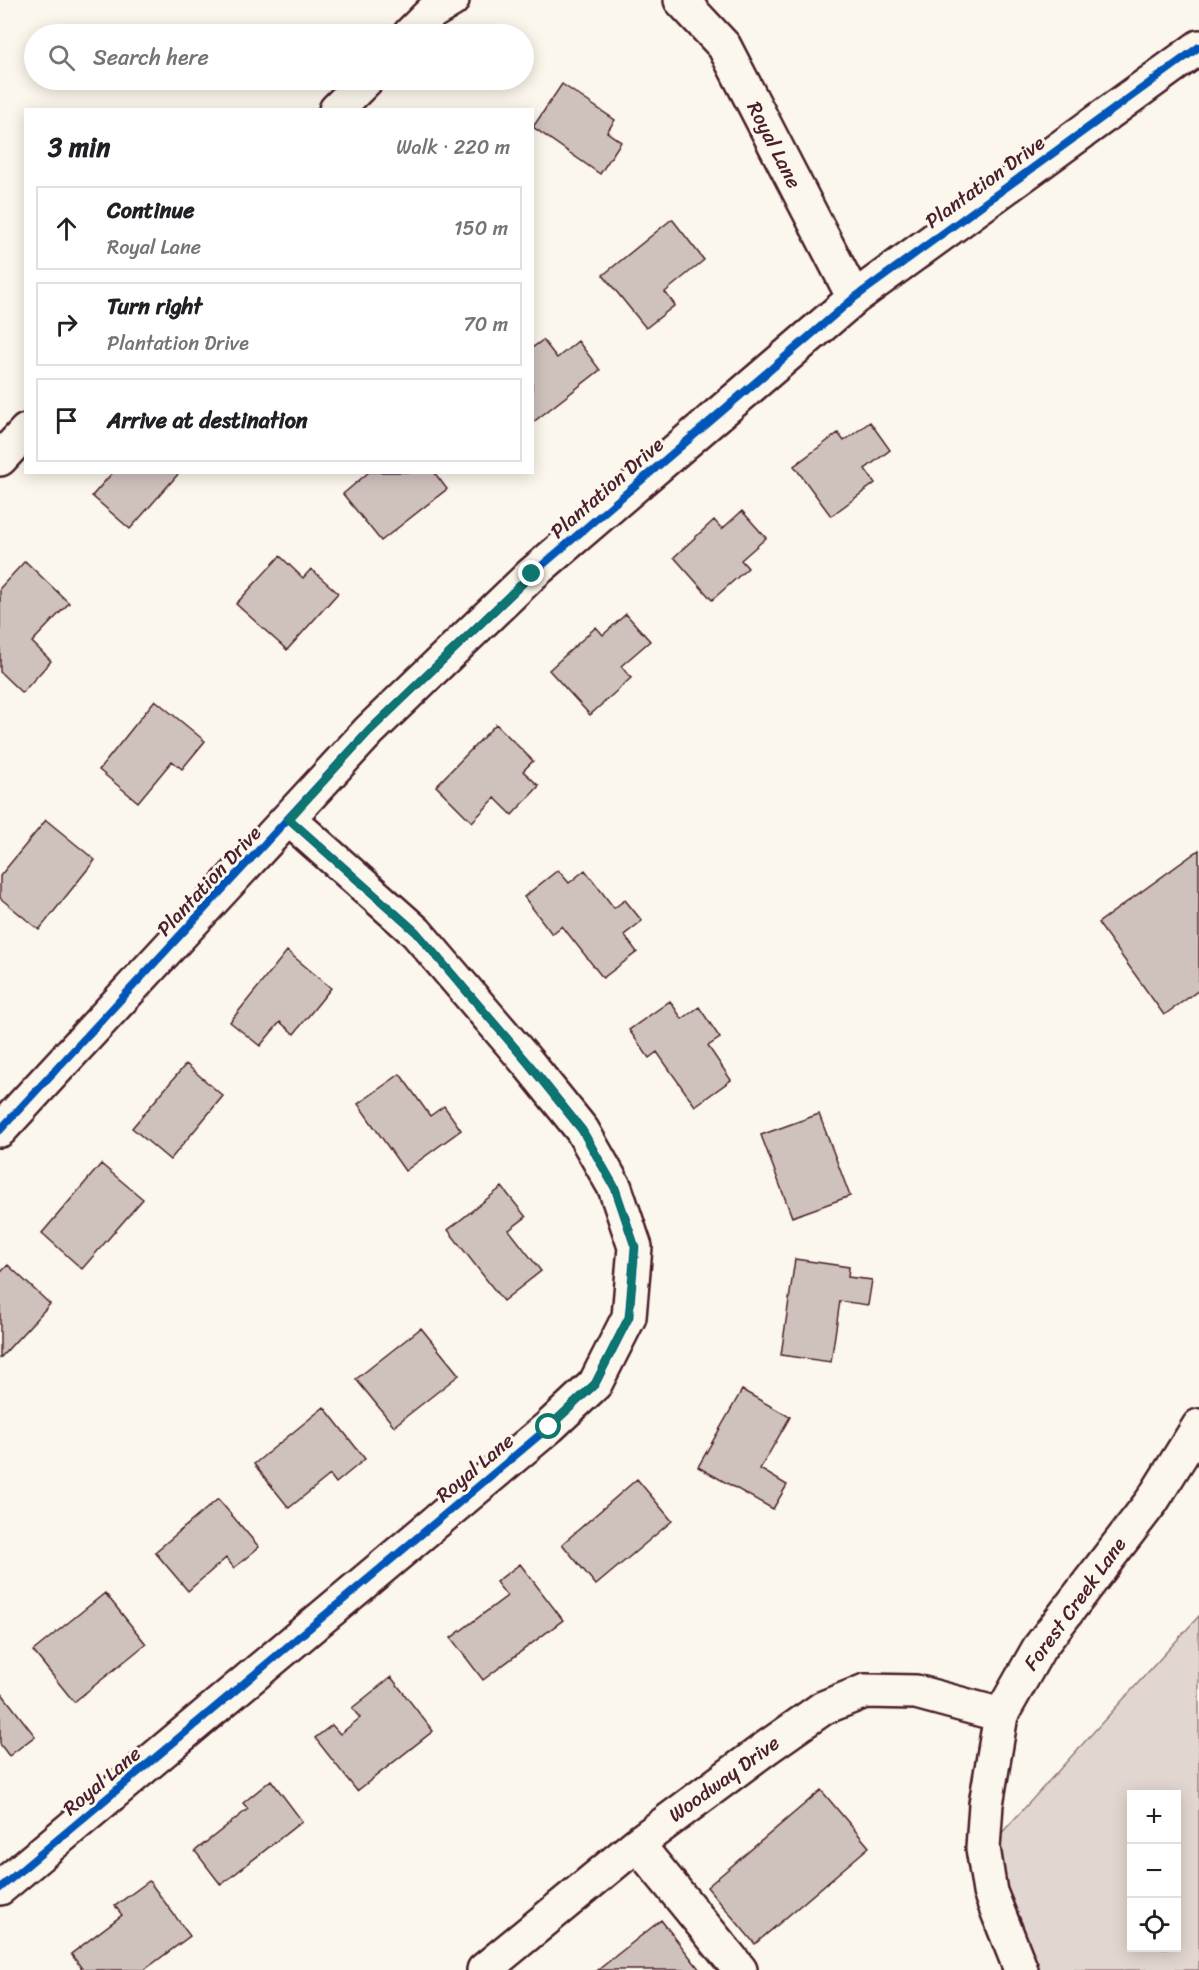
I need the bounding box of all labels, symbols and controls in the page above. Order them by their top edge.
search box [24,24,534,90]
text: Search here [93,38,209,77]
icon: search [45,41,78,74]
street label: Royal Lane [737,95,811,195]
text: 3 min [48,124,110,170]
street label: Plantation Drive [917,126,1053,238]
text: Walk · 220 m [396,130,510,165]
text: Continue [107,191,195,230]
text: 150 m [454,211,508,246]
icon: ahead [50,212,83,245]
text: Royal Lane [107,230,201,265]
text: Turn right [107,287,202,326]
text: 70 m [463,307,508,342]
icon: right [50,308,83,341]
text: Plantation Drive [107,326,249,361]
text: Arrive at destination [107,401,308,440]
icon: arrive [50,404,83,437]
street label: Plantation Drive [542,428,672,548]
route end [518,560,544,586]
street label: Plantation Drive [148,817,270,945]
route start [535,1413,561,1439]
street label: Royal Lane [428,1424,522,1512]
street label: Forest Creek Lane [1014,1529,1136,1678]
street label: Woodway Drive [661,1726,787,1832]
street label: Royal Lane [55,1737,149,1825]
map controls [1127,1790,1181,1952]
button: + [1127,1790,1181,1844]
button: − [1127,1844,1181,1898]
button: locate [1127,1898,1181,1952]

